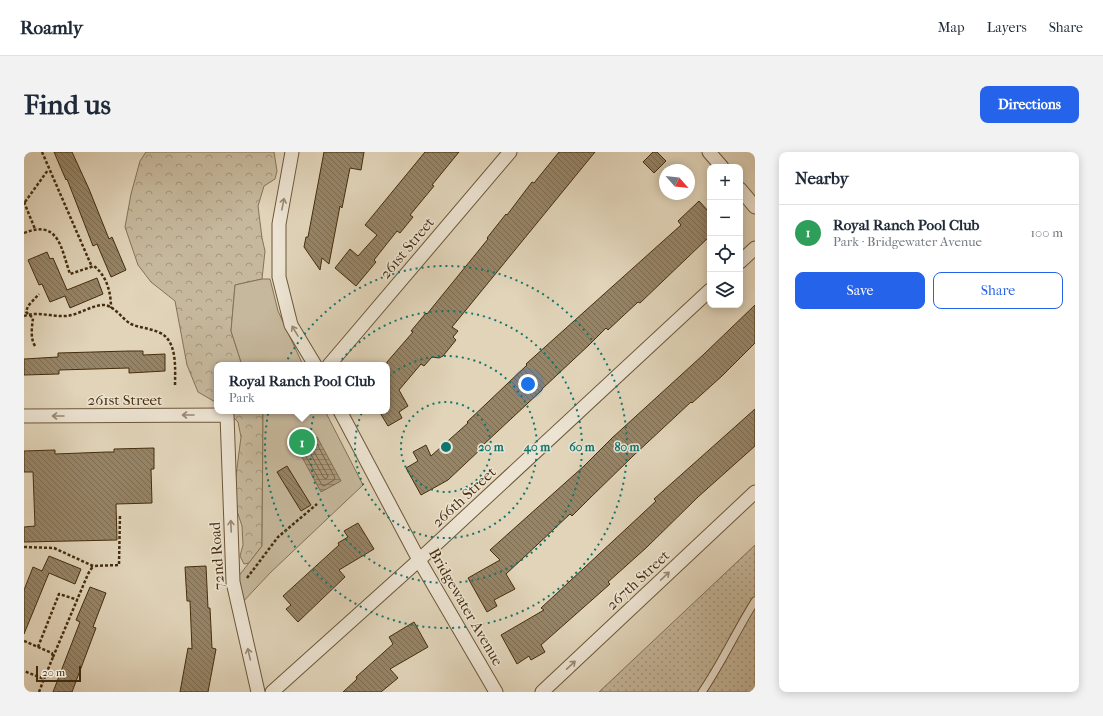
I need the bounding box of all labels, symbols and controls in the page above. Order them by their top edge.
text: Roamly [20,17,83,39]
text: Map [938,19,965,36]
text: Layers [987,19,1027,36]
text: Share [1049,19,1083,36]
button: Directions [980,86,1079,123]
text: Find us [24,88,111,121]
north arrow [659,164,695,200]
map controls [707,164,743,308]
button: + [707,164,743,200]
text: Nearby [795,168,849,188]
one-way arrow [279,198,287,211]
button: − [707,200,743,236]
street label: 261st Street [376,213,438,282]
text: Royal Ranch Pool Club [833,216,979,234]
text: 1 [806,225,810,240]
text: 100 m [1030,225,1063,240]
text: Park · Bridgewater Avenue [833,234,982,249]
button: locate [707,236,743,272]
button: layers [707,272,743,308]
button: Save [795,272,925,309]
button: Share [933,272,1063,309]
one-way arrow [291,326,299,337]
popup [214,362,390,414]
text: Royal Ranch Pool Club [229,372,375,390]
your location [518,374,538,394]
text: Park [229,390,255,405]
street label: 261st Street [88,391,163,409]
one-way arrow [182,411,195,419]
one-way arrow [52,412,65,420]
pin: 1 [289,427,315,457]
centre of rings [439,440,453,454]
text: 20 m [478,440,505,454]
text: 40 m [523,440,551,455]
text: 60 m [569,440,596,454]
text: 80 m [614,440,641,454]
street label: 266th Street [428,463,500,531]
street label: 72nd Road [206,520,228,591]
one-way arrow [227,520,234,533]
street label: Bridgewater Avenue [425,545,507,669]
street label: 267th Street [603,546,674,614]
one-way arrow [660,572,671,581]
one-way arrow [245,648,253,661]
one-way arrow [566,661,576,670]
scale bar [36,664,81,683]
text: 20 m [42,666,65,679]

